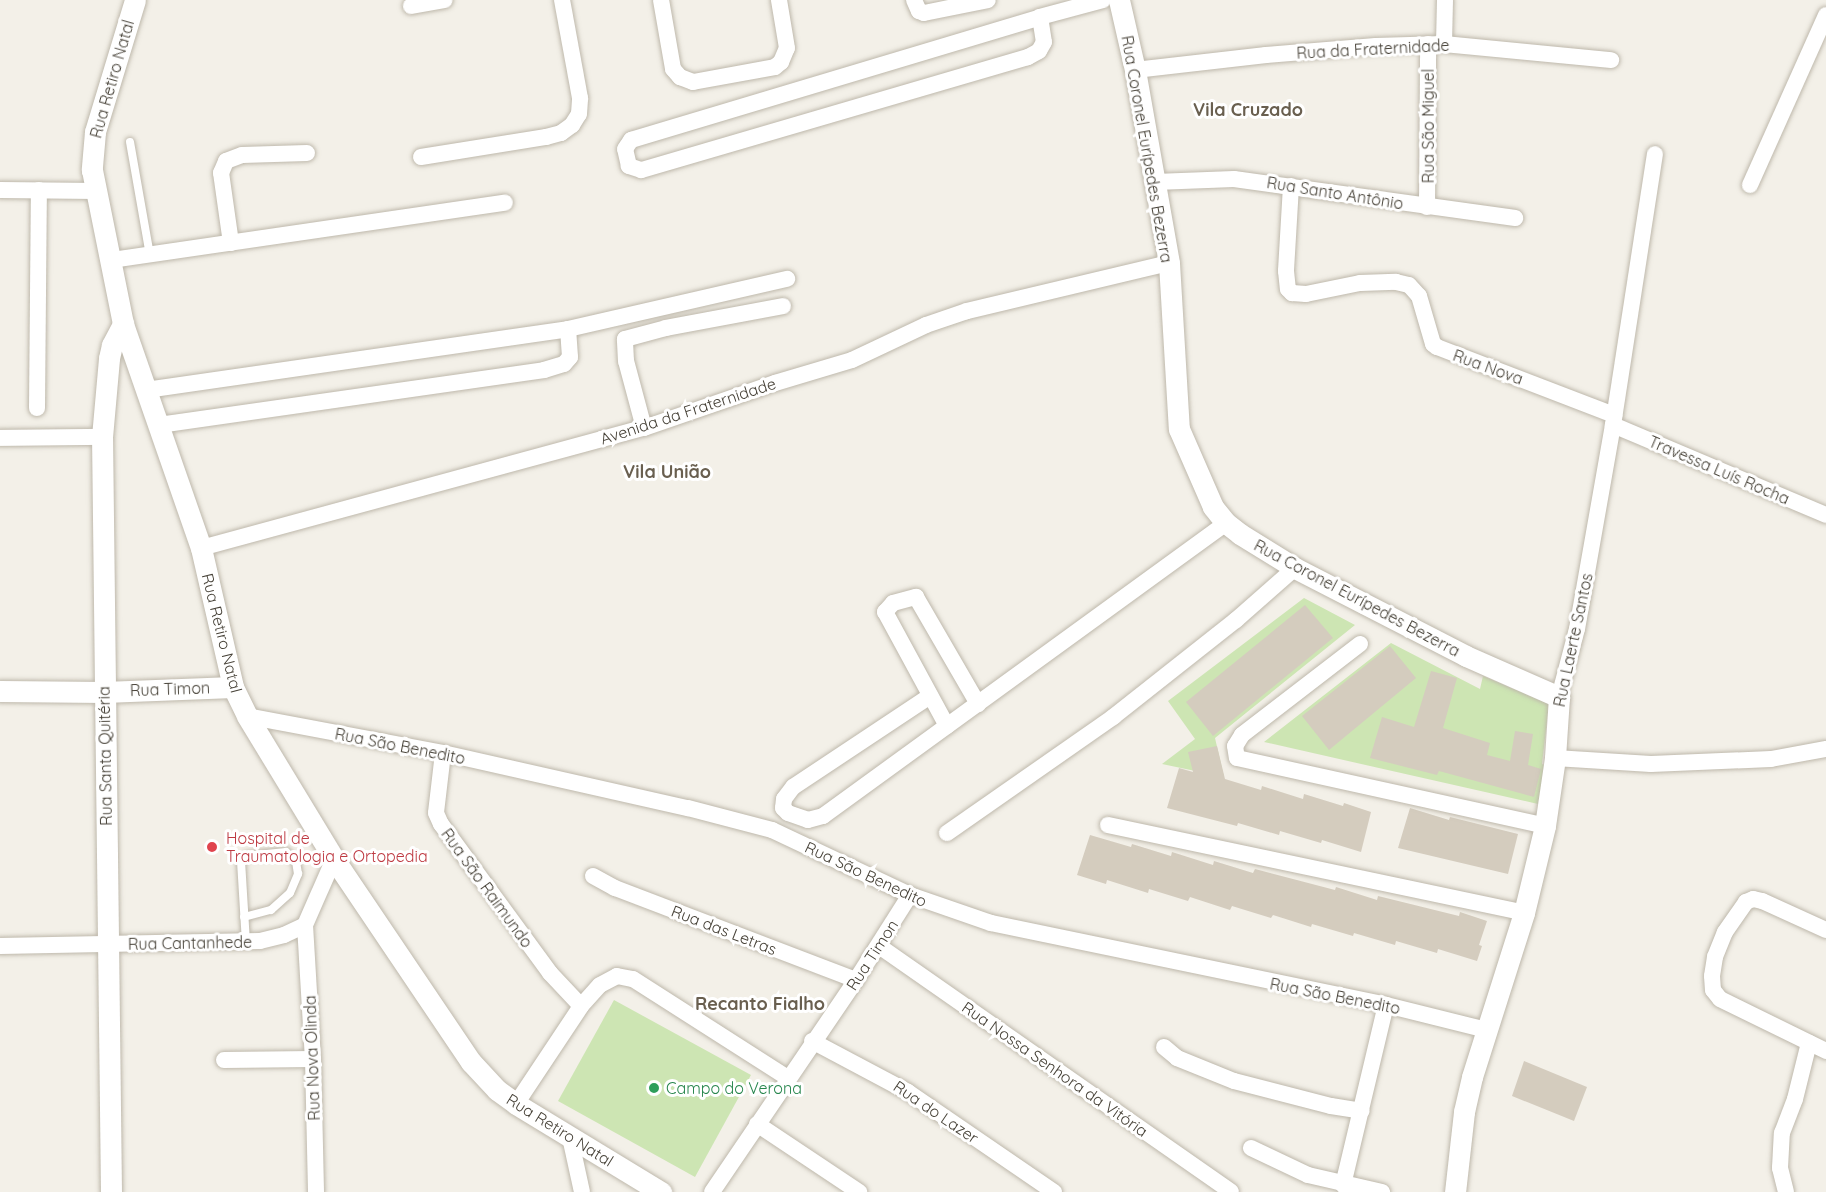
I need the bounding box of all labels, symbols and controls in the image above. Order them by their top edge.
street label: Rua Retiro Natal [86,18,138,140]
street label: Rua Coronel Eurípedes Bezerra [1118,34,1176,264]
street label: Rua da Fraternidade [1296,35,1450,63]
street label: Rua São Miguel [1418,69,1438,183]
district label: Vila Cruzado [1193,99,1303,121]
street label: Rua Santo Antônio [1265,173,1405,213]
street label: Rua Nova [1450,345,1526,389]
street label: Avenida da Fraternidade [598,374,778,448]
street label: Travessa Luís Rocha [1646,432,1792,508]
district label: Vila União [623,461,711,483]
street label: Rua Coronel Eurípedes Bezerra [1251,535,1463,661]
street label: Rua Retiro Natal [198,571,246,695]
street label: Rua Laerte Santos [1549,571,1597,709]
street label: Rua Timon [130,678,210,700]
street label: Rua Santa Quitéria [94,686,116,826]
street label: Rua São Benedito [333,724,467,768]
street label: Rua São Raimundo [437,825,537,951]
place label: Hospital de Traumatologia e Ortopedia [226,828,428,866]
street label: Rua São Benedito [802,837,930,911]
marker: Hospital de Traumatologia e Ortopedia [203,838,221,856]
street label: Rua das Letras [669,901,779,959]
street label: Rua Timon [842,916,902,994]
street label: Rua Cantanhede [128,932,252,954]
street label: Rua São Benedito [1268,974,1402,1018]
district label: Recanto Fialho [695,993,825,1015]
street label: Rua Nova Olinda [300,995,324,1121]
street label: Rua Nossa Senhora da Vitória [958,997,1152,1141]
street label: Rua do Lazer [890,1077,982,1147]
place label: Campo do Verona [666,1078,802,1098]
marker: Campo do Verona [647,1081,661,1095]
street label: Rua Retiro Natal [503,1089,617,1171]

